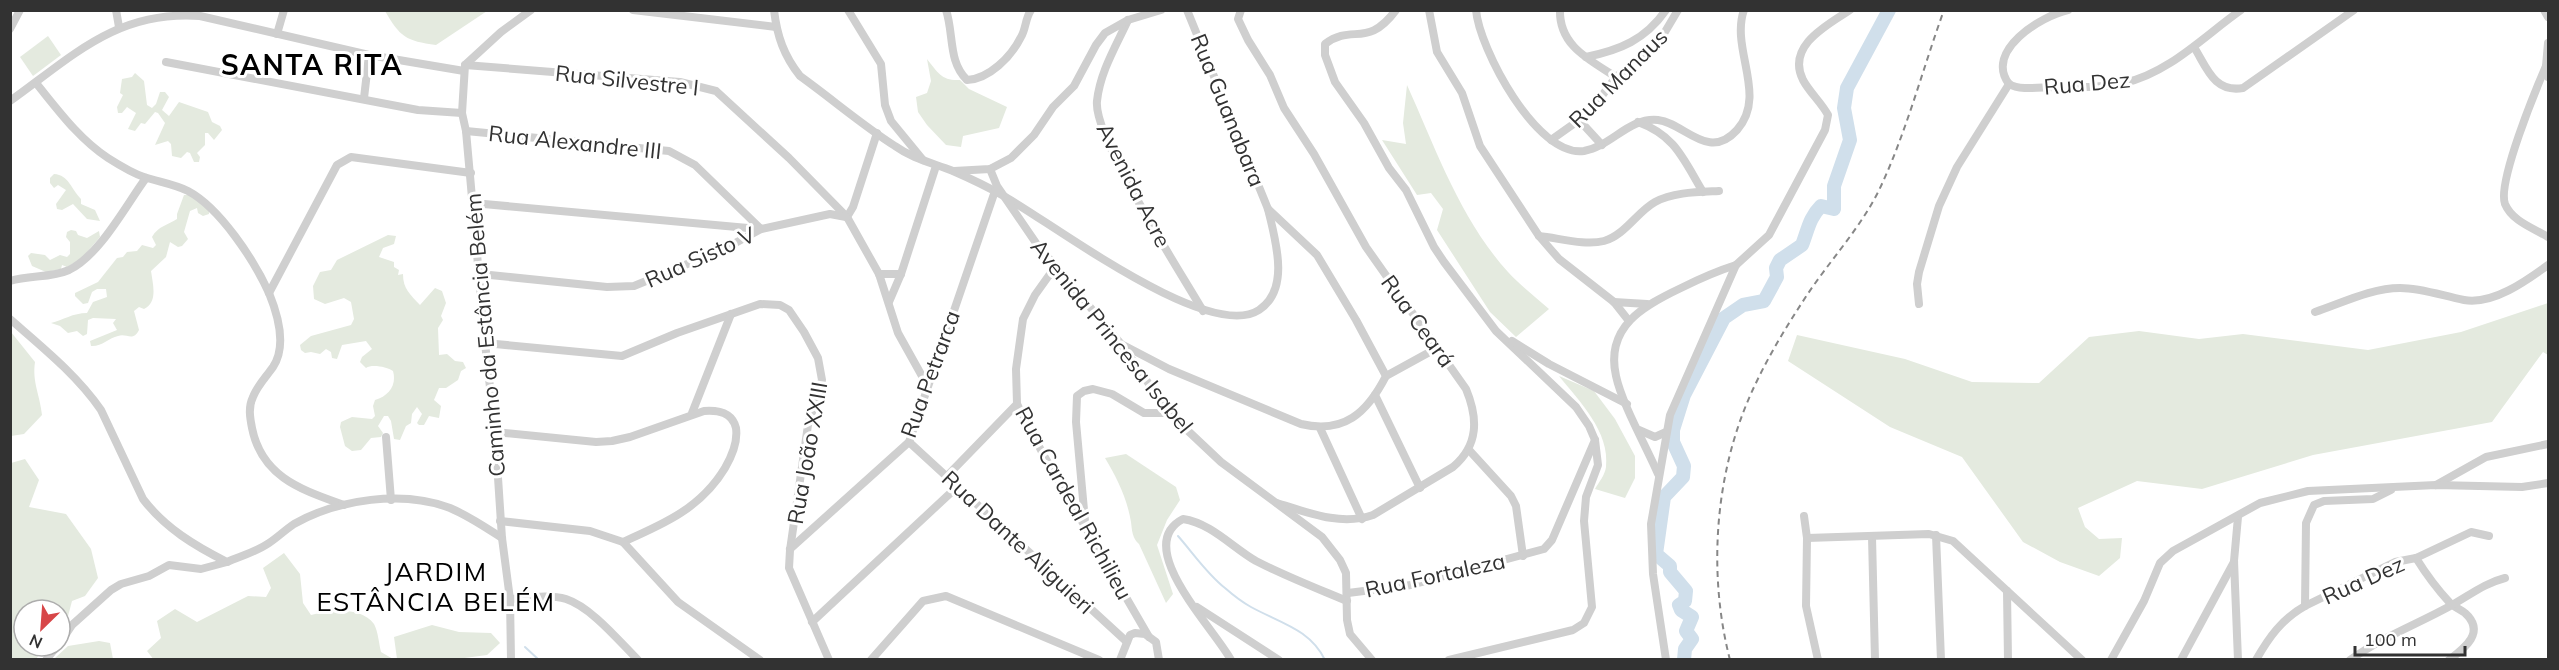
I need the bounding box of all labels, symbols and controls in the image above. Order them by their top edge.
street label: Rua Manaus [1563,23,1673,133]
street label: Rua Guanabara [1185,29,1271,191]
district label: SANTA RITA [221,47,403,82]
street label: Rua Silvestre I [554,59,700,101]
street label: Rua Dez [2043,65,2131,101]
street label: Avenida Acre [1091,118,1177,252]
street label: Rua Alexandre III [487,119,663,165]
street label: Caminho da Estância Belém [459,192,511,478]
street label: Rua Sisto V [640,220,760,294]
street label: Avenida Princesa Isabel [1025,233,1199,439]
street label: Rua Ceará [1375,269,1461,373]
street label: Rua Petrarca [894,307,966,441]
street label: Rua João XXIII [781,380,833,526]
street label: Rua Cardeal Richilieu [1009,402,1139,604]
street label: Rua Dante Aliguieri [936,464,1100,620]
street label: Rua Fortaleza [1362,546,1508,604]
street label: Rua Dez [2318,550,2408,610]
district label: JARDIM ESTÂNCIA BELÉM [316,555,556,618]
north arrow [12,598,72,658]
scale bar [2355,619,2464,657]
text: 100 m [2364,628,2417,651]
text: N [26,630,45,653]

